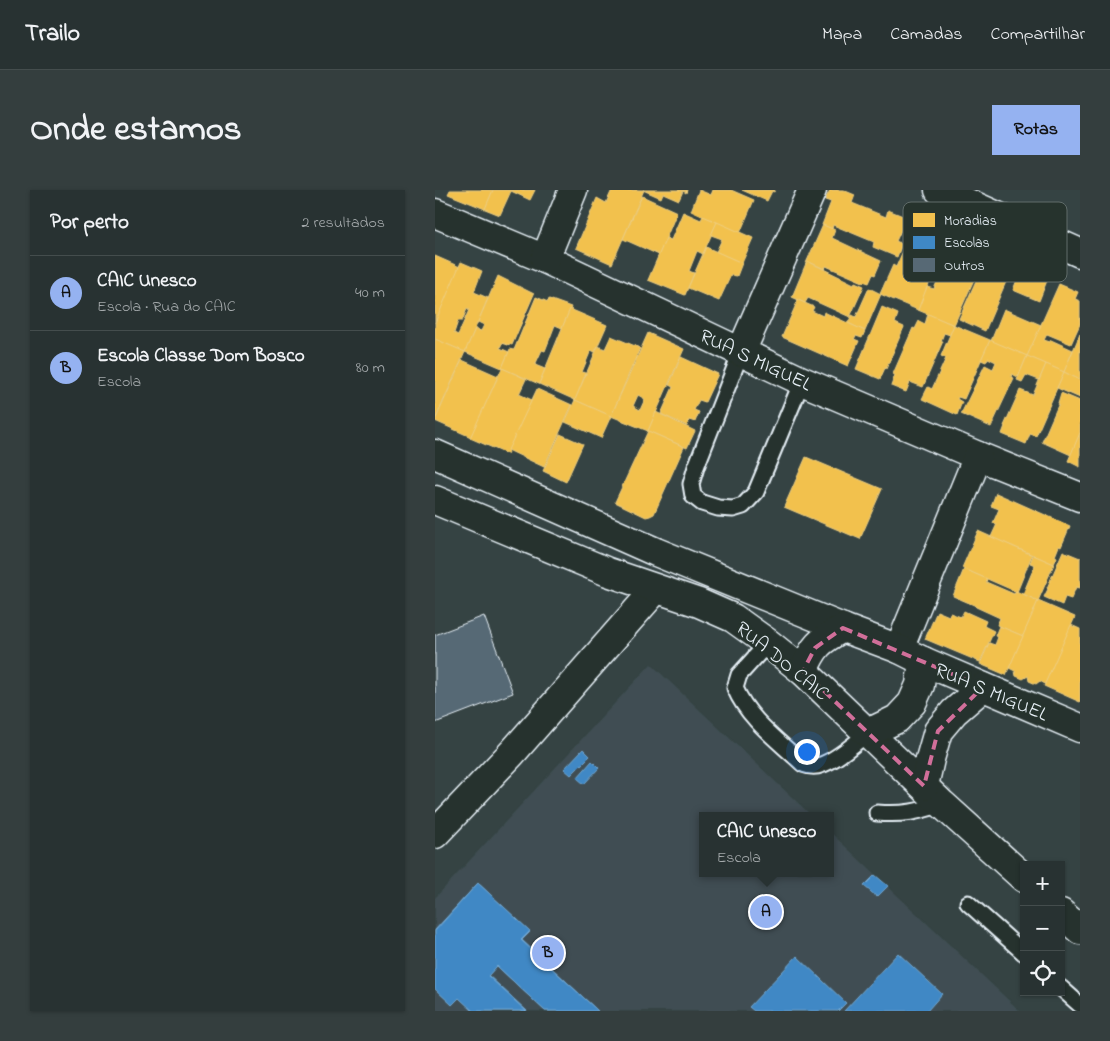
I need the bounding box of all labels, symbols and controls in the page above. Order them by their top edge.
text: Trailo [25,17,80,52]
text: Mapa [822,22,862,48]
text: Camadas [890,22,963,48]
text: Compartilhar [991,22,1085,48]
text: Onde estamos [30,105,242,156]
button: Rotas [992,105,1080,155]
legend [903,202,1067,282]
text: Por perto [50,208,129,238]
text: 2 resultados [302,211,385,235]
text: Moradias [944,211,997,232]
text: Escolas [944,233,990,254]
text: Outros [944,256,985,277]
text: CAIC Unesco [97,268,197,295]
text: A [61,281,71,305]
text: 40 m [355,281,385,305]
text: Escola · Rua do CAIC [97,295,236,319]
street label: RUA S MIGUEL [694,323,816,400]
text: Escola Classe Dom Bosco [97,343,305,370]
text: B [61,356,71,380]
text: 80 m [356,356,385,380]
text: Escola [97,370,141,394]
street label: RUA DO CAIC [728,615,834,709]
street label: RUA S MIGUEL [930,656,1053,730]
your location [794,739,820,765]
popup [699,812,834,877]
text: CAIC Unesco [717,819,816,846]
text: Escola [717,846,761,870]
map controls [1020,861,1065,996]
button: + [1020,861,1065,906]
pin: A [750,893,782,931]
button: − [1020,906,1065,951]
pin: B [532,934,564,972]
button: locate [1020,951,1065,996]

